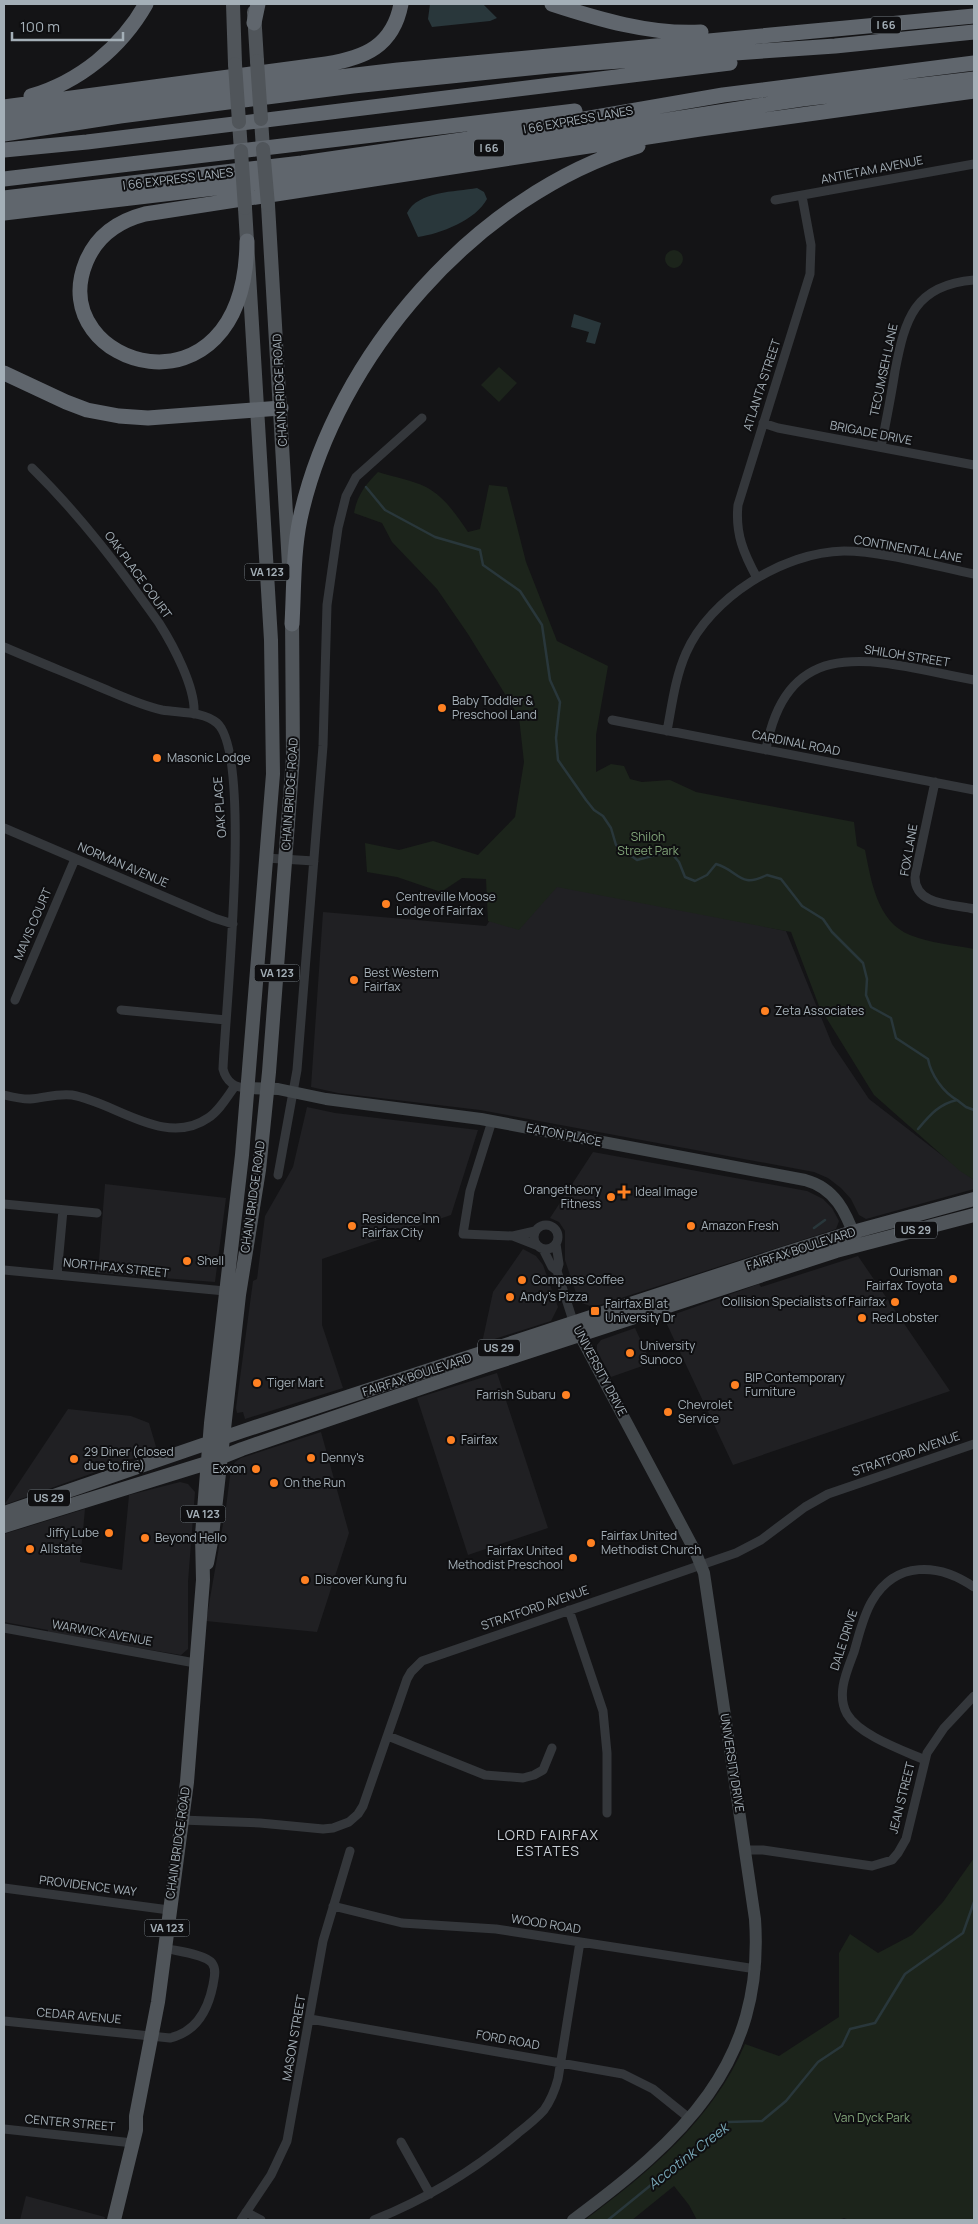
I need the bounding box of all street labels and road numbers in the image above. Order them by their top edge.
road number: I 66 [871,16,901,34]
street label: I 66 EXPRESS LANES [522,101,634,138]
road number: I 66 [474,140,504,156]
street label: ANTIETAM AVENUE [819,151,925,188]
street label: I 66 EXPRESS LANES [122,163,234,194]
street label: TECUMSEH LANE [865,322,902,418]
street label: CHAIN BRIDGE ROAD [268,333,291,447]
street label: ATLANTA STREET [739,336,785,433]
street label: BRIGADE DRIVE [829,416,914,449]
street label: OAK PLACE COURT [101,528,176,623]
street label: CONTINENTAL LANE [852,531,964,566]
road number: VA 123 [244,564,290,580]
street label: SHILOH STREET [863,640,952,671]
street label: CARDINAL ROAD [750,726,842,759]
street label: CHAIN BRIDGE ROAD [277,737,302,851]
street label: OAK PLACE [209,776,230,838]
street label: FOX LANE [896,822,921,877]
street label: NORMAN AVENUE [75,838,171,891]
street label: MAVIS COURT [10,884,56,963]
road number: VA 123 [254,964,300,981]
street label: EATON PLACE [525,1119,603,1150]
street label: CHAIN BRIDGE ROAD [236,1140,269,1254]
road number: US 29 [895,1222,937,1238]
street label: FAIRFAX BOULEVARD [744,1223,858,1274]
street label: NORTHFAX STREET [62,1254,170,1282]
street label: UNIVERSITY DRIVE [569,1323,631,1419]
road number: US 29 [478,1340,520,1356]
street label: FAIRFAX BOULEVARD [360,1349,474,1400]
street label: STRATFORD AVENUE [850,1427,962,1480]
road number: US 29 [28,1490,70,1506]
road number: VA 123 [180,1506,226,1522]
street label: STRATFORD AVENUE [479,1581,591,1634]
street label: DALE DRIVE [826,1607,861,1673]
street label: WARWICK AVENUE [50,1615,154,1650]
street label: UNIVERSITY DRIVE [716,1712,749,1814]
street label: JEAN STREET [884,1759,919,1836]
street label: CHAIN BRIDGE ROAD [161,1786,194,1900]
street label: PROVIDENCE WAY [38,1871,138,1900]
street label: WOOD ROAD [510,1910,582,1937]
road number: VA 123 [144,1920,190,1936]
street label: MASON STREET [278,1993,310,2082]
street label: CEDAR AVENUE [36,2003,122,2028]
street label: FORD ROAD [475,2026,541,2053]
street label: CENTER STREET [24,2110,117,2135]

